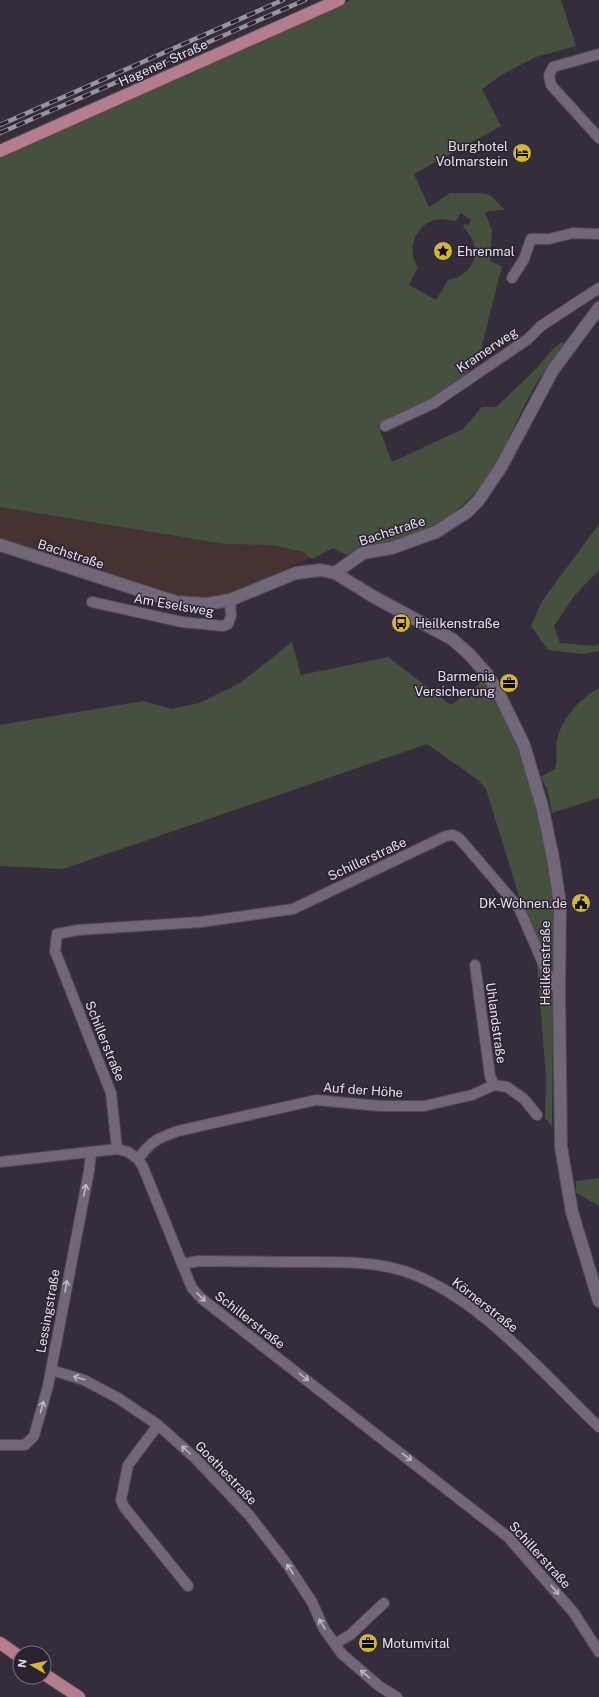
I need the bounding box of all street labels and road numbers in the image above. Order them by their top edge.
street label: Hagener Straße [116,37,210,89]
street label: Kramerweg [454,324,520,376]
street label: Bachstraße [357,513,427,549]
street label: Bachstraße [36,536,106,572]
street label: Am Eselsweg [133,591,215,619]
street label: Schillerstraße [325,834,409,884]
street label: Heilkenstraße [538,921,553,1005]
street label: Uhlandstraße [483,982,509,1064]
street label: Schillerstraße [82,999,128,1083]
street label: Auf der Höhe [322,1080,404,1100]
street label: Lessingstraße [33,1268,63,1354]
street label: Körnerstraße [449,1275,521,1335]
street label: Schillerstraße [212,1288,288,1352]
street label: Goethestraße [192,1438,260,1508]
street label: Schillerstraße [506,1518,574,1592]

